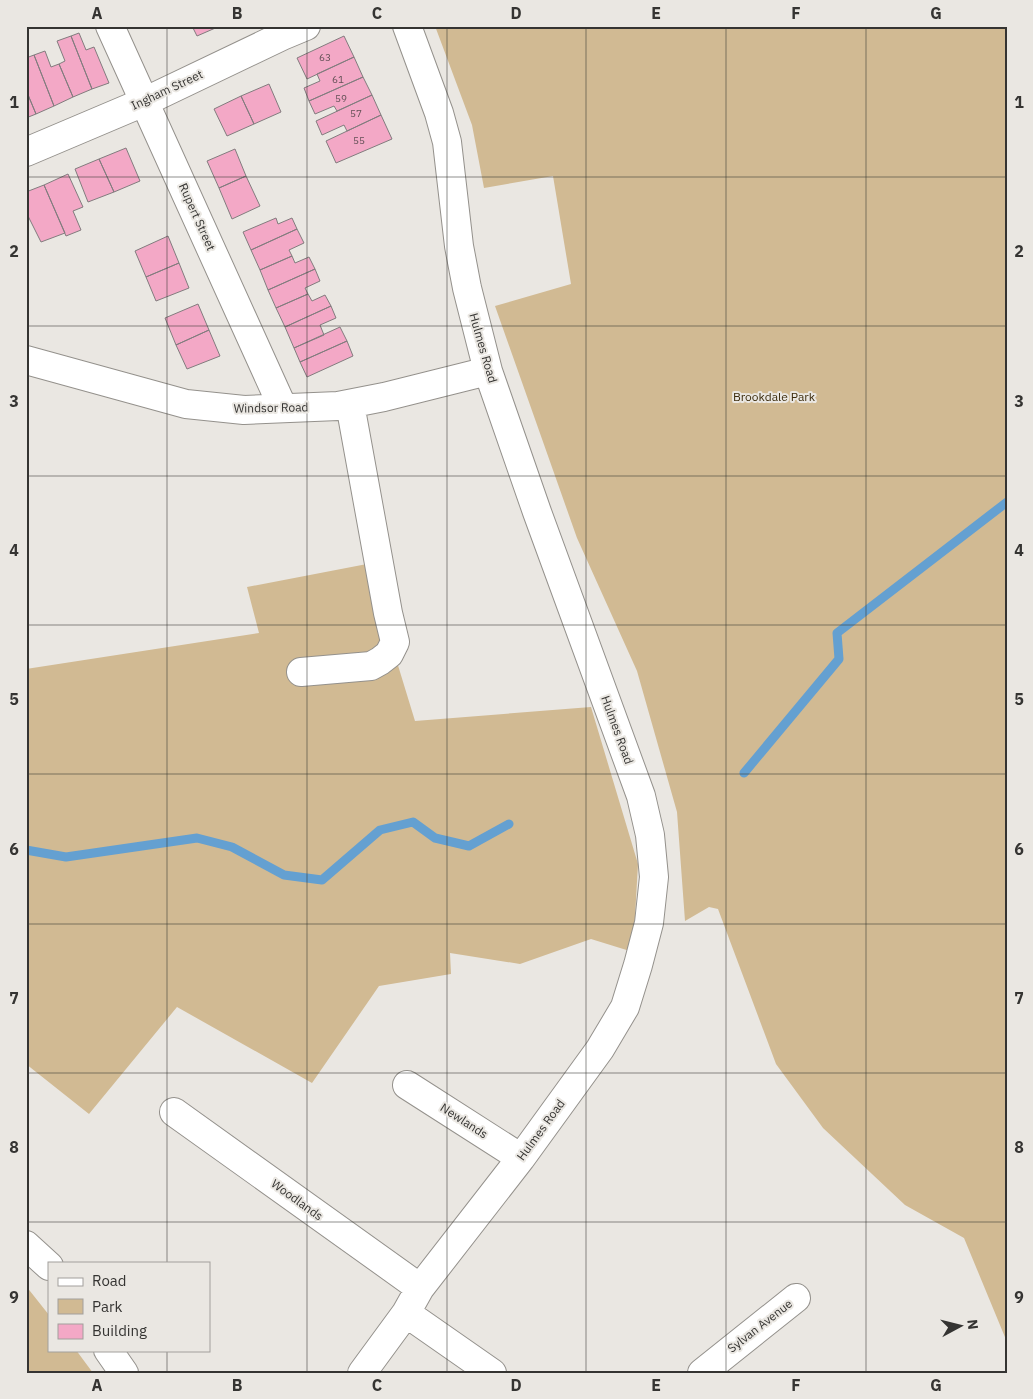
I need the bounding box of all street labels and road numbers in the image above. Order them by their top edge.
street label: Ingham Street [129,66,205,113]
street label: Rupert Street [176,181,219,253]
street label: Hulmes Road [466,311,501,384]
street label: Windsor Road [233,399,309,416]
street label: Hulmes Road [598,693,637,766]
street label: Hulmes Road [513,1096,568,1163]
street label: Newlands [438,1100,491,1142]
street label: Woodlands [269,1176,326,1223]
street label: Sylvan Avenue [724,1295,795,1356]

